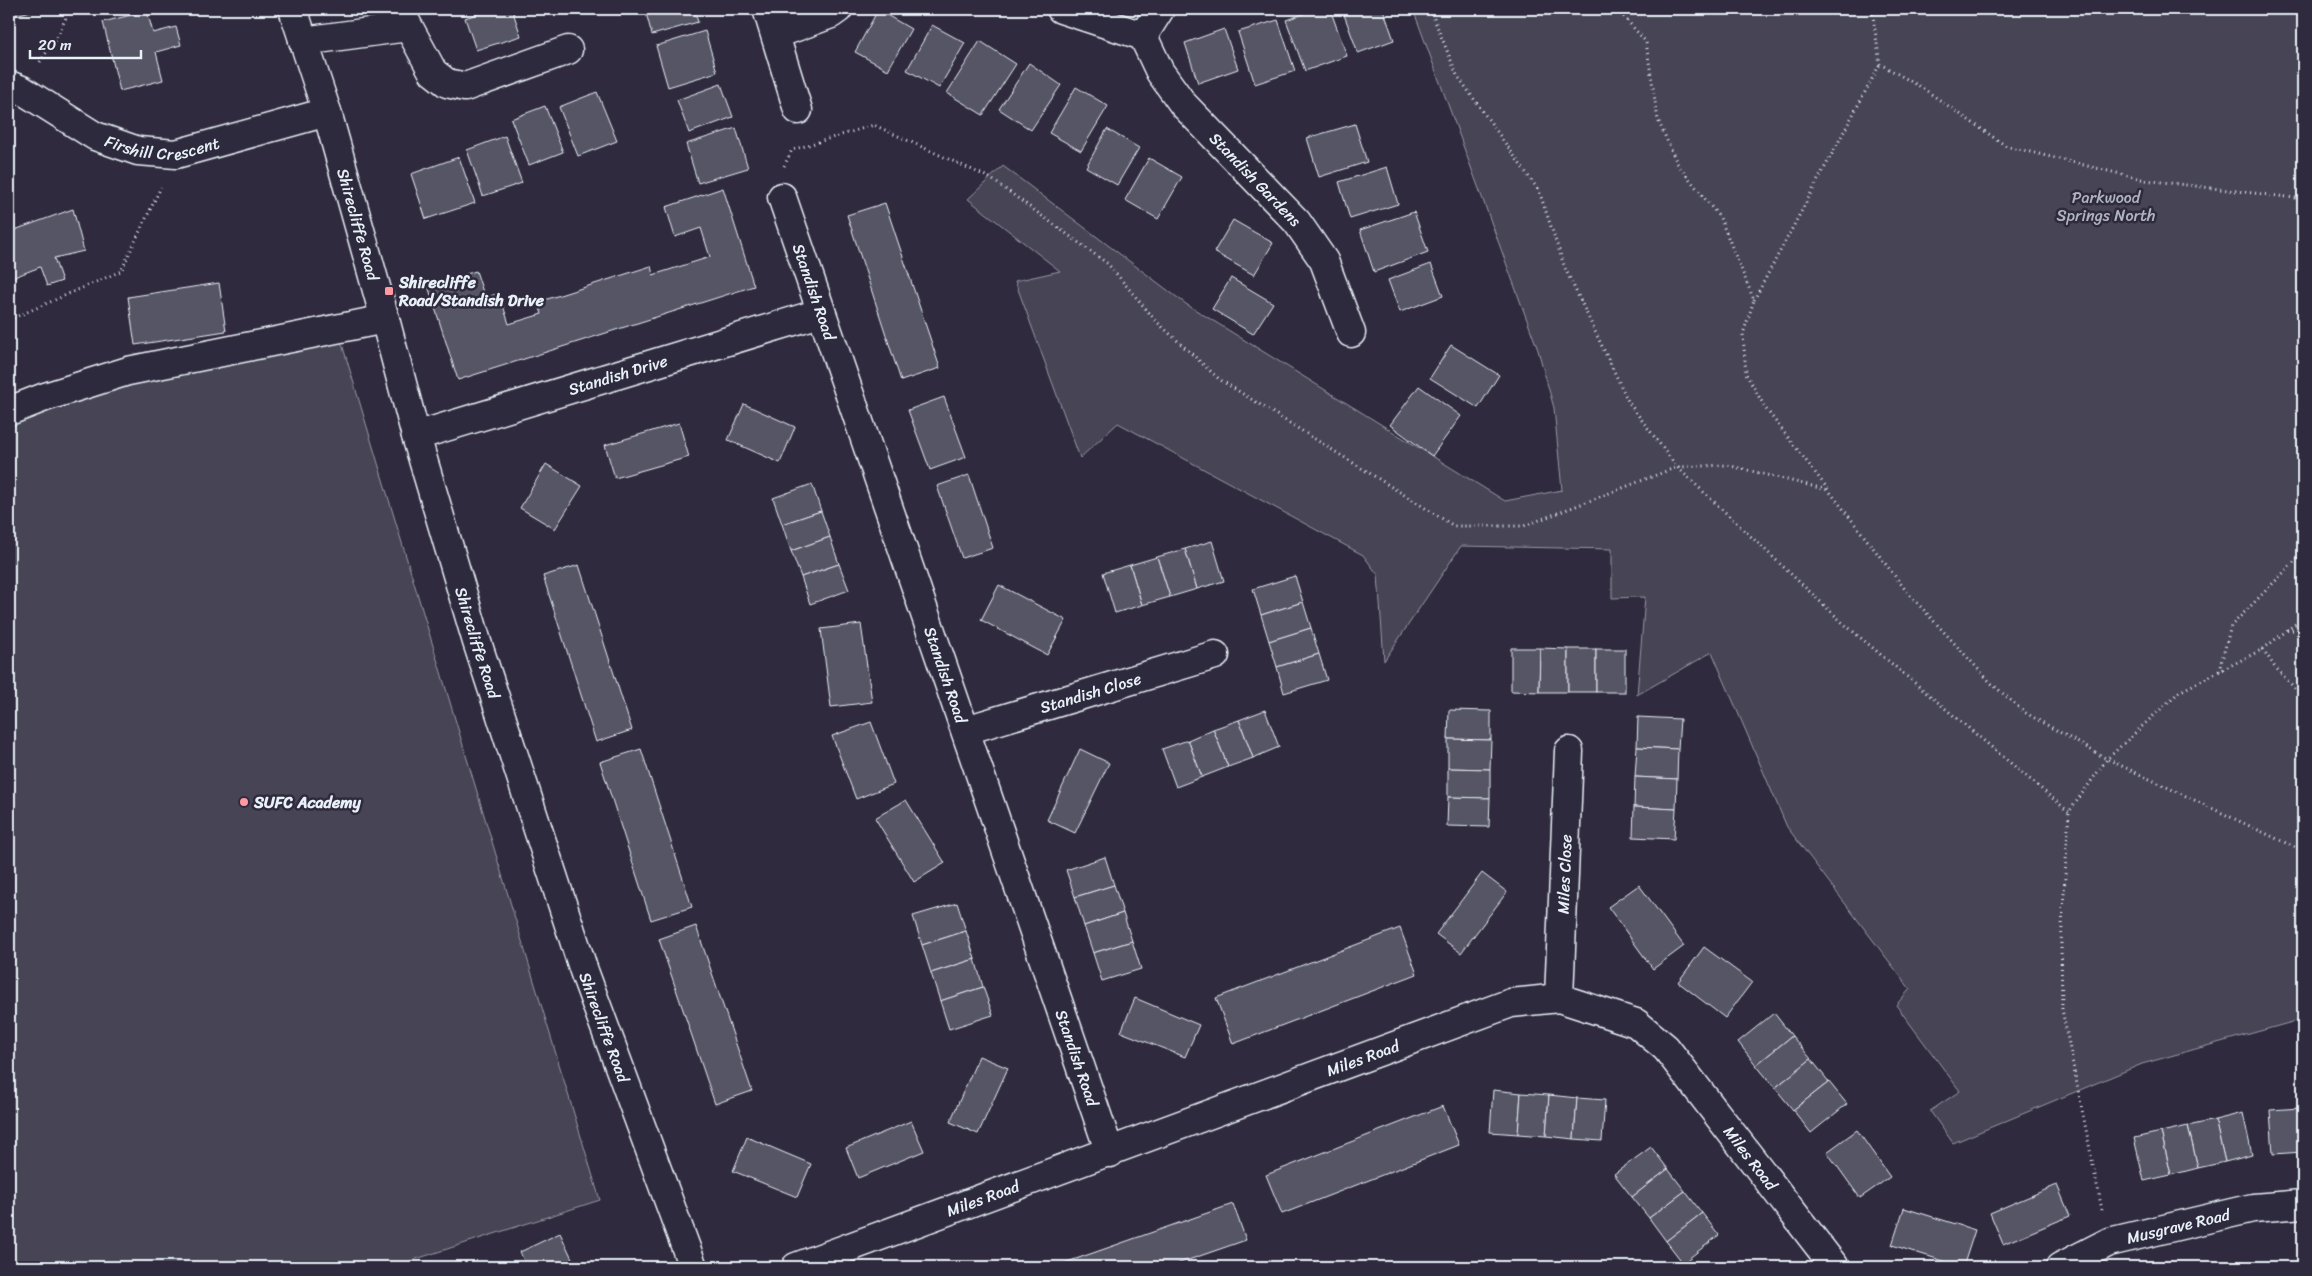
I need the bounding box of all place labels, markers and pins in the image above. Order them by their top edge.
place label: Shirecliffe Road/Standish Drive [398,268,545,315]
marker: Shirecliffe Road/Standish Drive [383,285,395,297]
place label: SUFC Academy [253,788,361,817]
marker: SUFC Academy [238,796,250,808]

